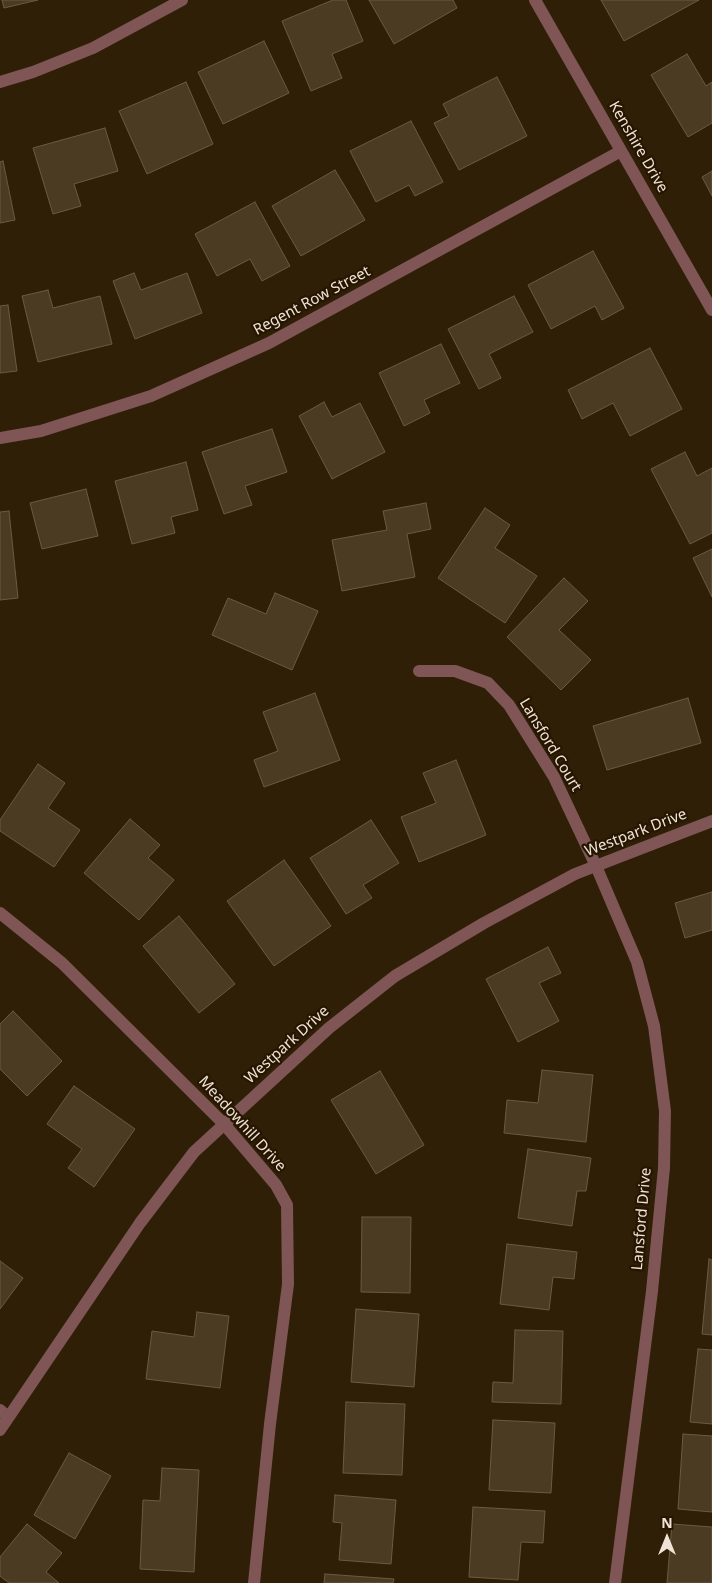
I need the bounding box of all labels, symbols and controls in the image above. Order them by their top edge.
street label: Kenshire Drive [605,98,671,196]
street label: Regent Row Street [251,263,373,339]
street label: Lansford Court [515,695,585,795]
street label: Westpark Drive [583,805,689,861]
street label: Westpark Drive [241,1002,333,1088]
street label: Meadowhill Drive [194,1073,290,1175]
street label: Lansford Drive [629,1167,655,1271]
north arrow [642,1513,692,1563]
text: N [661,1513,673,1532]

